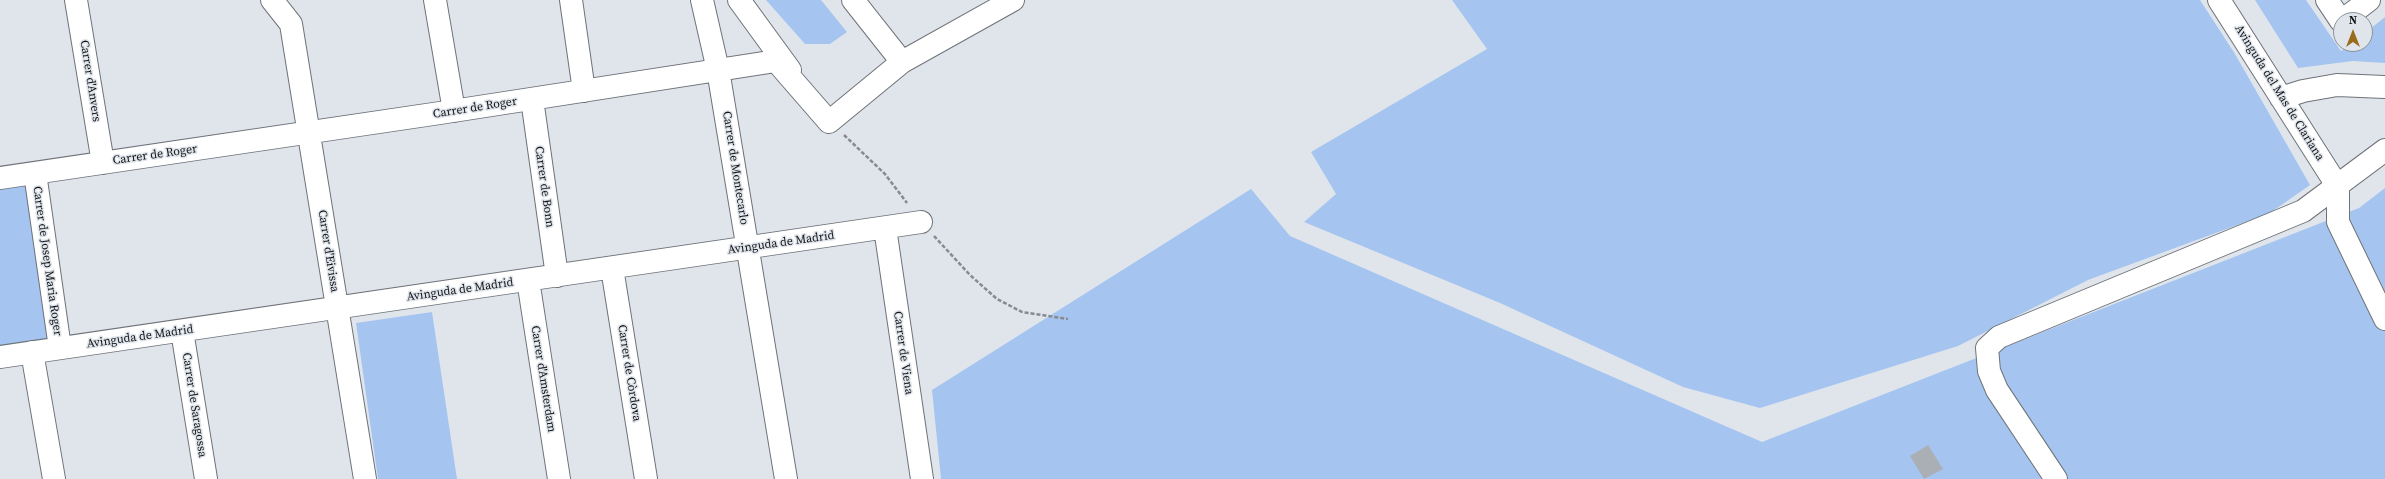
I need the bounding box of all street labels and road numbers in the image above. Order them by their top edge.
street label: Avinguda del Mas de Clariana [2231,22,2327,164]
street label: Carrer d'Anvers [76,39,104,123]
street label: Carrer de Roger [432,94,518,122]
street label: Carrer de Montecarlo [719,110,751,226]
street label: Carrer de Roger [112,142,198,168]
street label: Carrer de Bonn [531,145,557,229]
street label: Carrer de Josep Maria Roger [29,185,65,337]
street label: Carrer d'Eivissa [314,209,342,293]
street label: Avinguda de Madrid [727,228,835,258]
street label: Avinguda de Madrid [406,275,514,305]
street label: Carrer de Viena [890,310,916,396]
street label: Avinguda de Madrid [86,322,194,352]
street label: Carrer de Còrdova [614,324,644,422]
street label: Carrer d'Amsterdam [527,325,559,433]
street label: Carrer de Saragossa [179,352,209,458]

